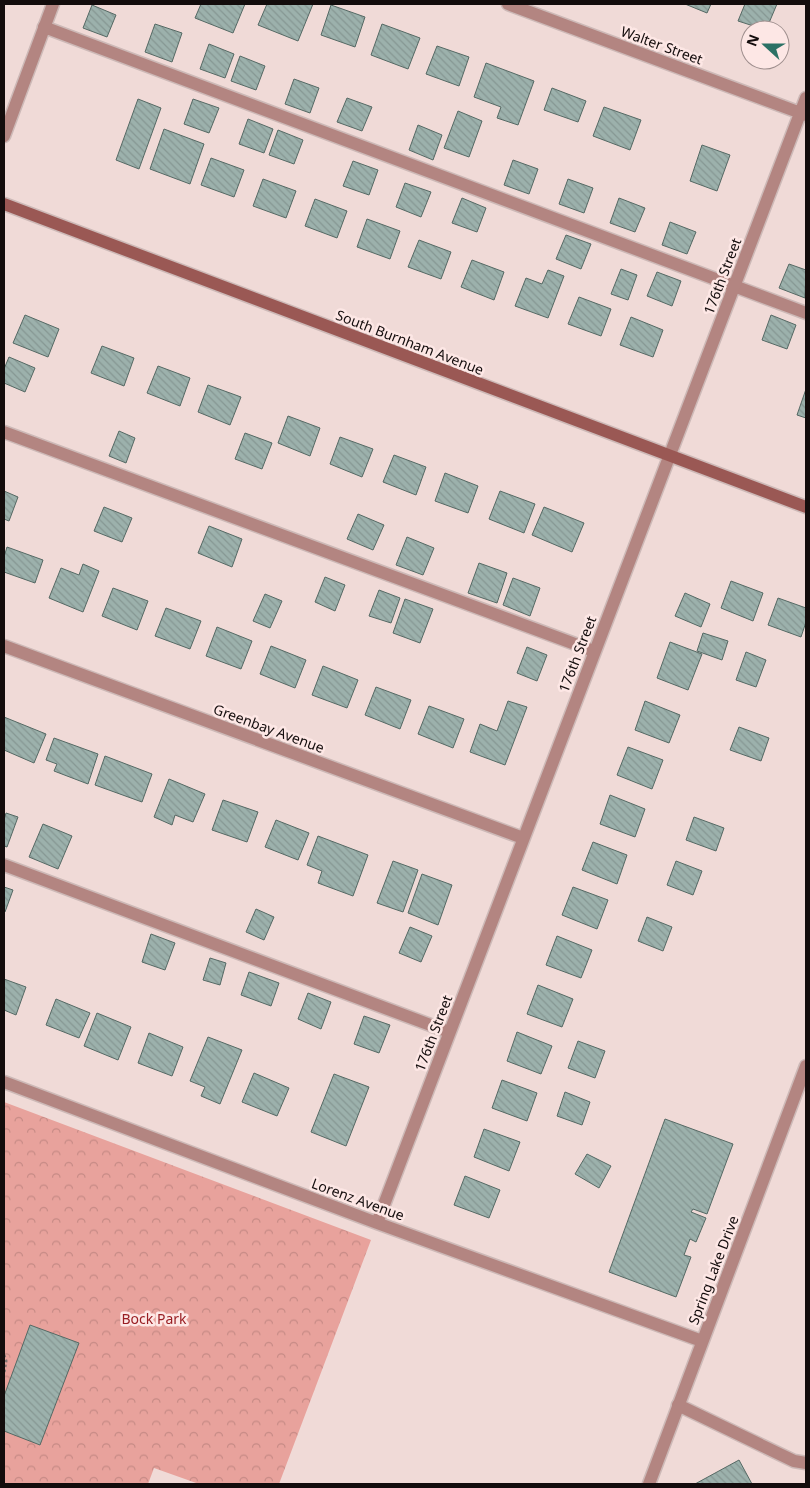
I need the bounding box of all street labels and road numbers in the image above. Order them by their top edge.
street label: Walter Street [618,21,706,69]
street label: 176th Street [699,235,745,317]
street label: South Burnham Avenue [333,305,487,379]
street label: 176th Street [554,613,600,695]
street label: Greenbay Avenue [211,699,327,757]
street label: 176th Street [410,992,456,1074]
street label: Lorenz Avenue [309,1173,407,1225]
street label: Spring Lake Drive [683,1213,743,1327]

